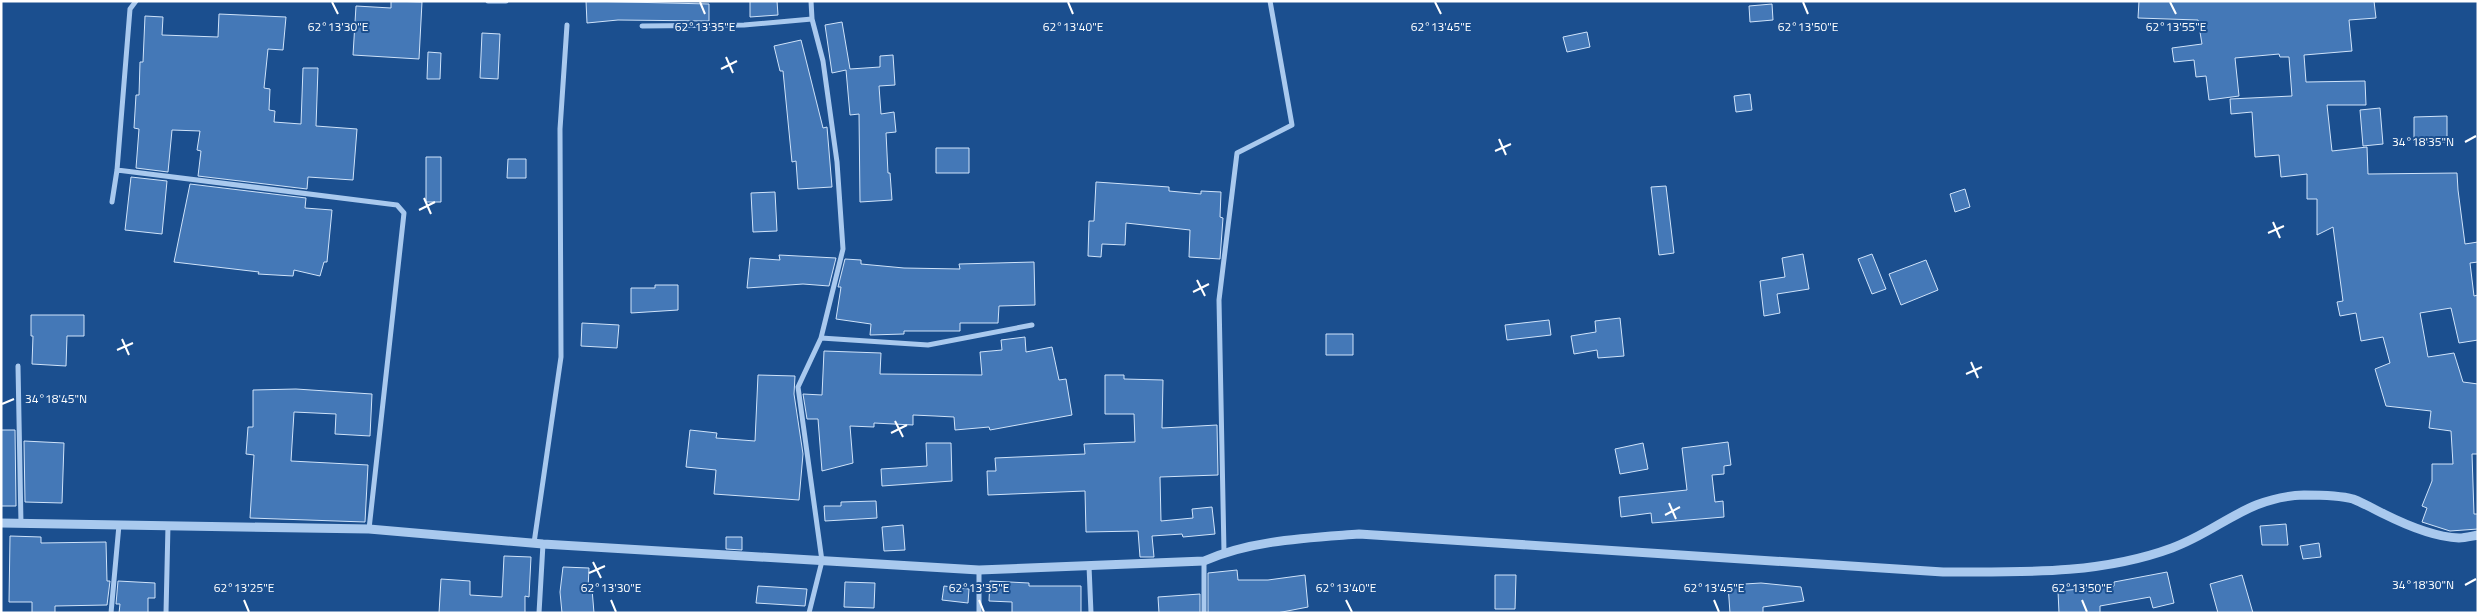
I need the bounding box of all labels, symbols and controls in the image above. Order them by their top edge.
text: 62°13'30"E [308,17,369,36]
text: 62°13'35"E [675,17,736,36]
text: 62°13'40"E [1043,17,1104,36]
text: 62°13'45"E [1411,17,1472,36]
text: 62°13'50"E [1778,17,1839,36]
text: 62°13'55"E [2146,17,2207,36]
text: 34°18'35"N [2392,132,2454,151]
text: 34°18'45"N [25,389,87,408]
text: 34°18'30"N [2392,575,2454,594]
text: 62°13'25"E [214,578,275,597]
text: 62°13'30"E [581,578,642,597]
text: 62°13'35"E [949,578,1010,597]
text: 62°13'40"E [1316,578,1377,597]
text: 62°13'45"E [1684,578,1745,597]
text: 62°13'50"E [2052,578,2113,597]

